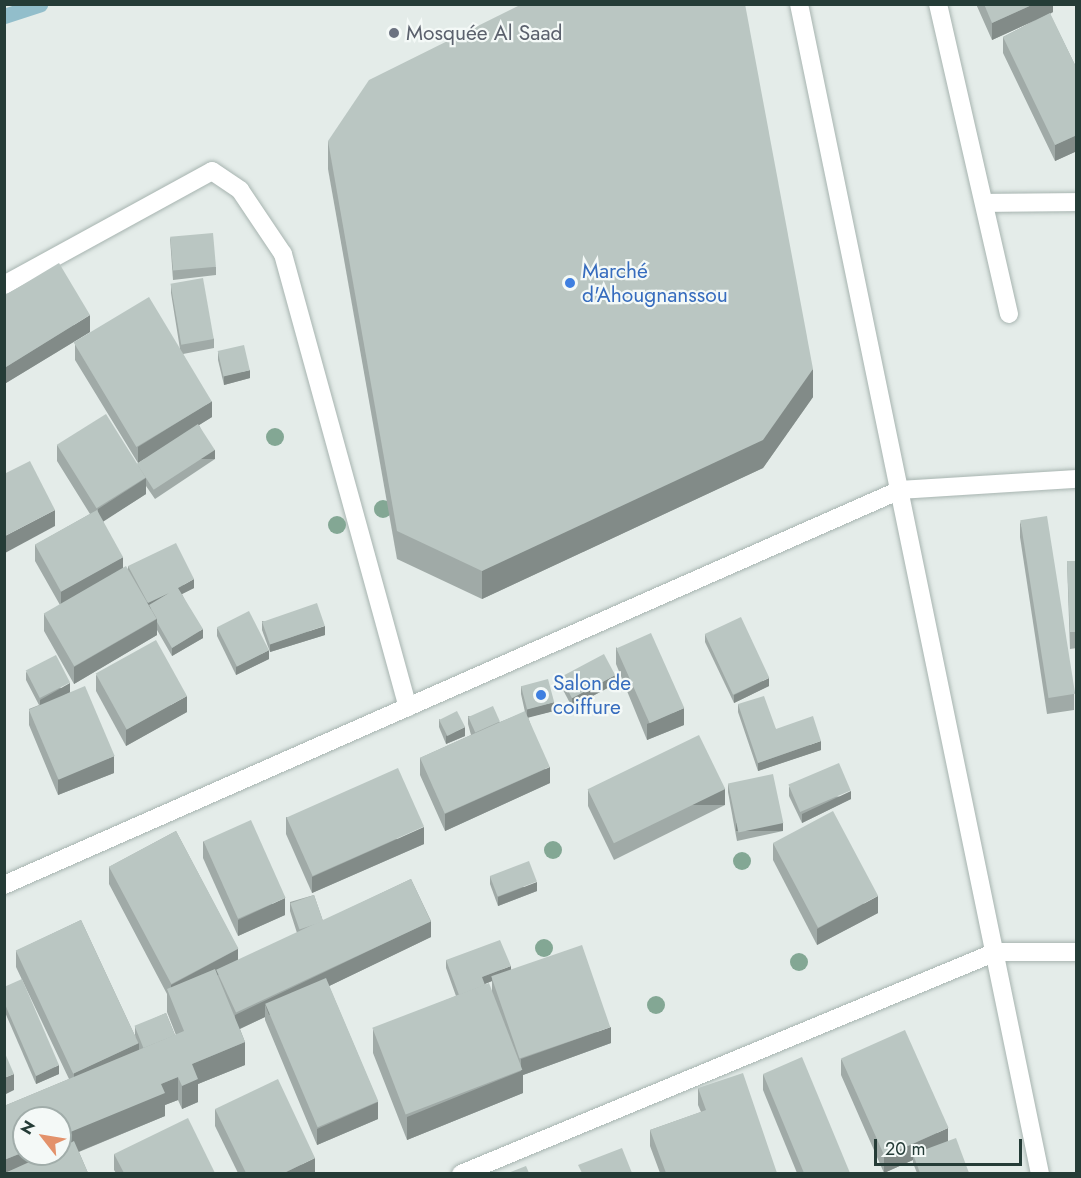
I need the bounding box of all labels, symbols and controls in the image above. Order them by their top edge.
place label: Mosquée Al Saad [406,20,563,46]
marker: Mosquée Al Saad [387,26,401,40]
place label: Marché d'Ahougnanssou [582,258,728,308]
marker: Marché d'Ahougnanssou [563,276,577,290]
place label: Salon de coiffure [553,670,631,720]
marker: Salon de coiffure [534,688,548,702]
north arrow [12,1106,72,1166]
text: N [15,1116,41,1139]
scale bar [877,1127,1026,1165]
text: 20 m [885,1136,925,1162]

